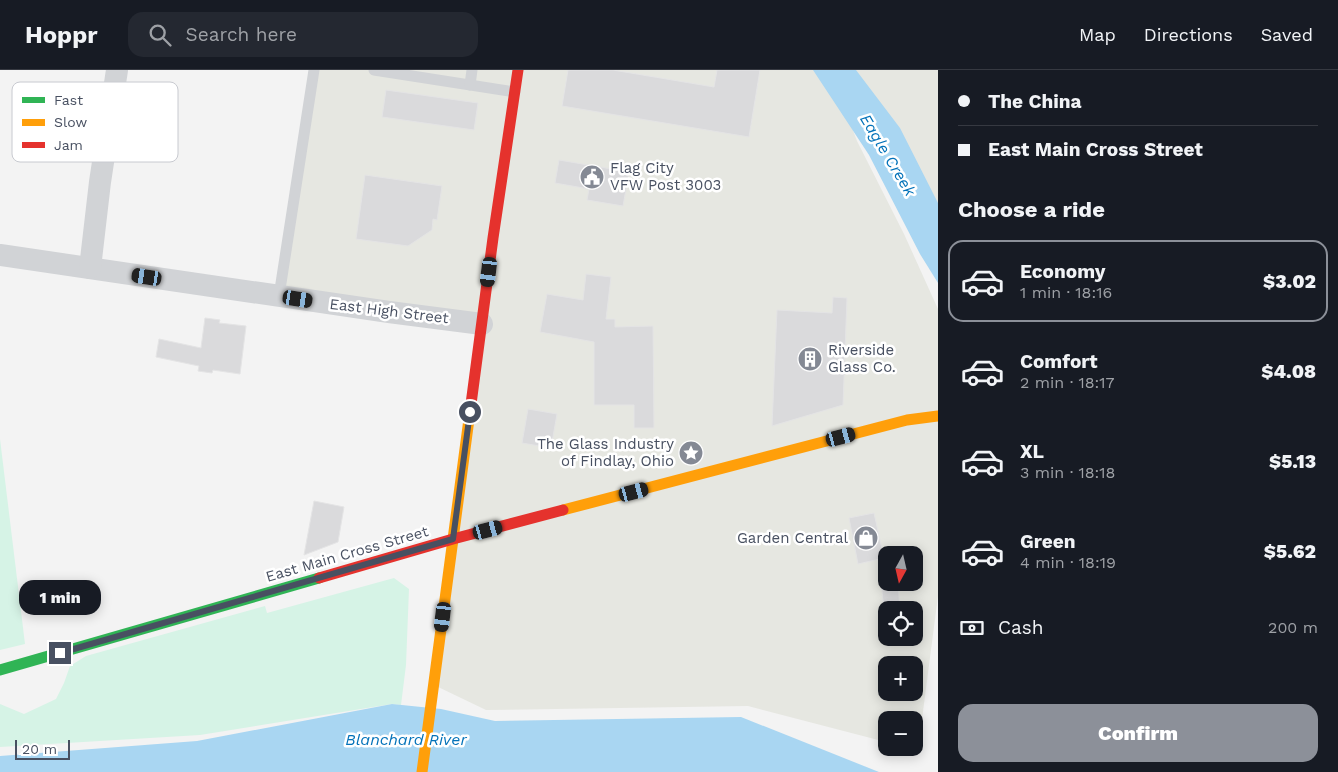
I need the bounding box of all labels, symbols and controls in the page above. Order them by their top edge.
search box [128,12,478,57]
text: Hoppr [25,21,98,49]
icon: search [146,21,174,49]
text: Search here [186,23,297,46]
text: Map [1079,24,1116,45]
text: Directions [1144,24,1233,45]
text: Saved [1261,24,1313,45]
legend [12,82,178,162]
text: The China [988,90,1082,113]
text: Fast [54,92,83,108]
water label: Eagle Creek [856,111,921,201]
text: Slow [54,114,87,130]
text: Jam [54,137,83,153]
text: East Main Cross Street [988,138,1203,161]
place label: Flag City VFW Post 3003 [610,159,721,194]
public building icon: Flag City VFW Post 3003 [579,164,605,190]
text: Choose a ride [958,197,1105,222]
car [479,256,498,288]
icon: car [960,259,1005,304]
text: Economy [1020,260,1105,283]
car [131,267,162,287]
text: $3.02 [1263,270,1316,293]
text: 1 min · 18:16 [1020,283,1112,302]
car [282,289,313,309]
street label: East High Street [328,295,450,327]
place label: Riverside Glass Co. [828,341,896,376]
building icon: Riverside Glass Co. [797,346,823,372]
icon: car [960,349,1005,394]
text: Comfort [1020,350,1098,373]
text: $4.08 [1261,360,1316,383]
text: 2 min · 18:17 [1020,373,1114,392]
route start [459,401,481,423]
car [824,426,857,448]
place label: The Glass Industry of Findlay, Ohio [537,435,674,470]
icon: car [960,439,1005,484]
place icon: The Glass Industry of Findlay, Ohio [678,440,704,466]
text: XL [1020,440,1044,463]
text: $5.13 [1269,450,1316,473]
text: 3 min · 18:18 [1020,463,1115,482]
car [617,481,650,503]
car [471,519,504,541]
street label: East Main Cross Street [264,522,431,586]
shop icon: Garden Central [853,525,879,551]
place label: Garden Central [737,529,848,547]
icon: car [960,529,1005,574]
text: Green [1020,530,1076,553]
text: $5.62 [1264,540,1316,563]
north arrow [878,546,922,591]
map controls [878,546,923,756]
text: 4 min · 18:19 [1020,553,1116,572]
callout: 1 min [19,580,101,616]
text: 1 min [39,588,81,607]
car [433,601,452,633]
button: locate [878,601,923,646]
icon: cash [958,614,986,642]
text: Cash [998,616,1044,639]
text: 200 m [1268,618,1318,637]
route end [49,642,71,664]
button: + [878,656,923,701]
button: Confirm [958,704,1318,762]
button: − [878,711,923,756]
water label: Blanchard River [345,730,467,749]
scale bar [15,737,70,760]
text: 20 m [22,741,57,757]

